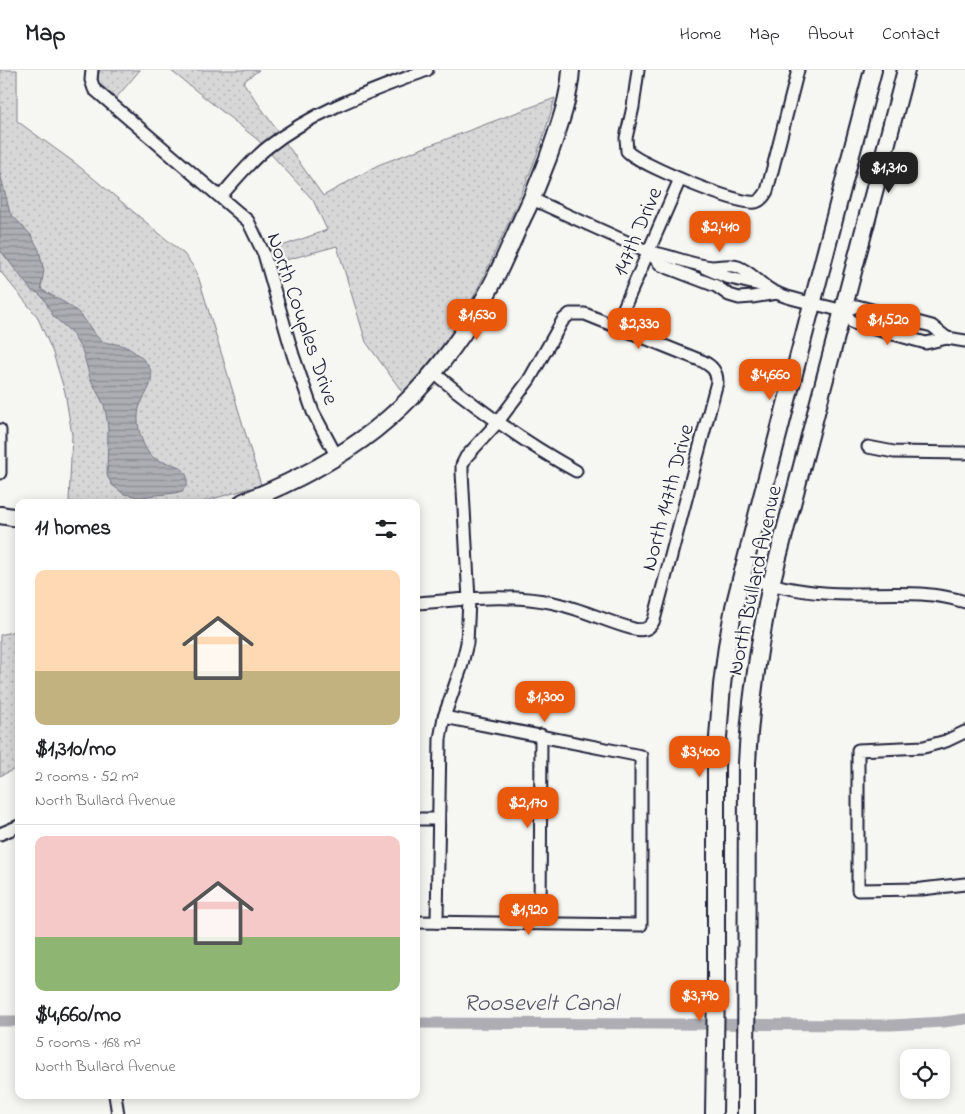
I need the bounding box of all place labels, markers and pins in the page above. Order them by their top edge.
pin: $1,310 [848,152,930,194]
pin: $2,410 [679,210,761,253]
pin: $1,630 [436,298,518,341]
pin: $1,520 [847,304,929,346]
pin: $2,330 [598,308,680,350]
pin: $4,660 [729,358,811,401]
pin: $1,300 [504,680,586,723]
pin: $3,400 [659,736,741,778]
pin: $2,170 [487,786,569,829]
pin: $1,920 [488,894,570,936]
pin: $3,790 [659,980,741,1022]

